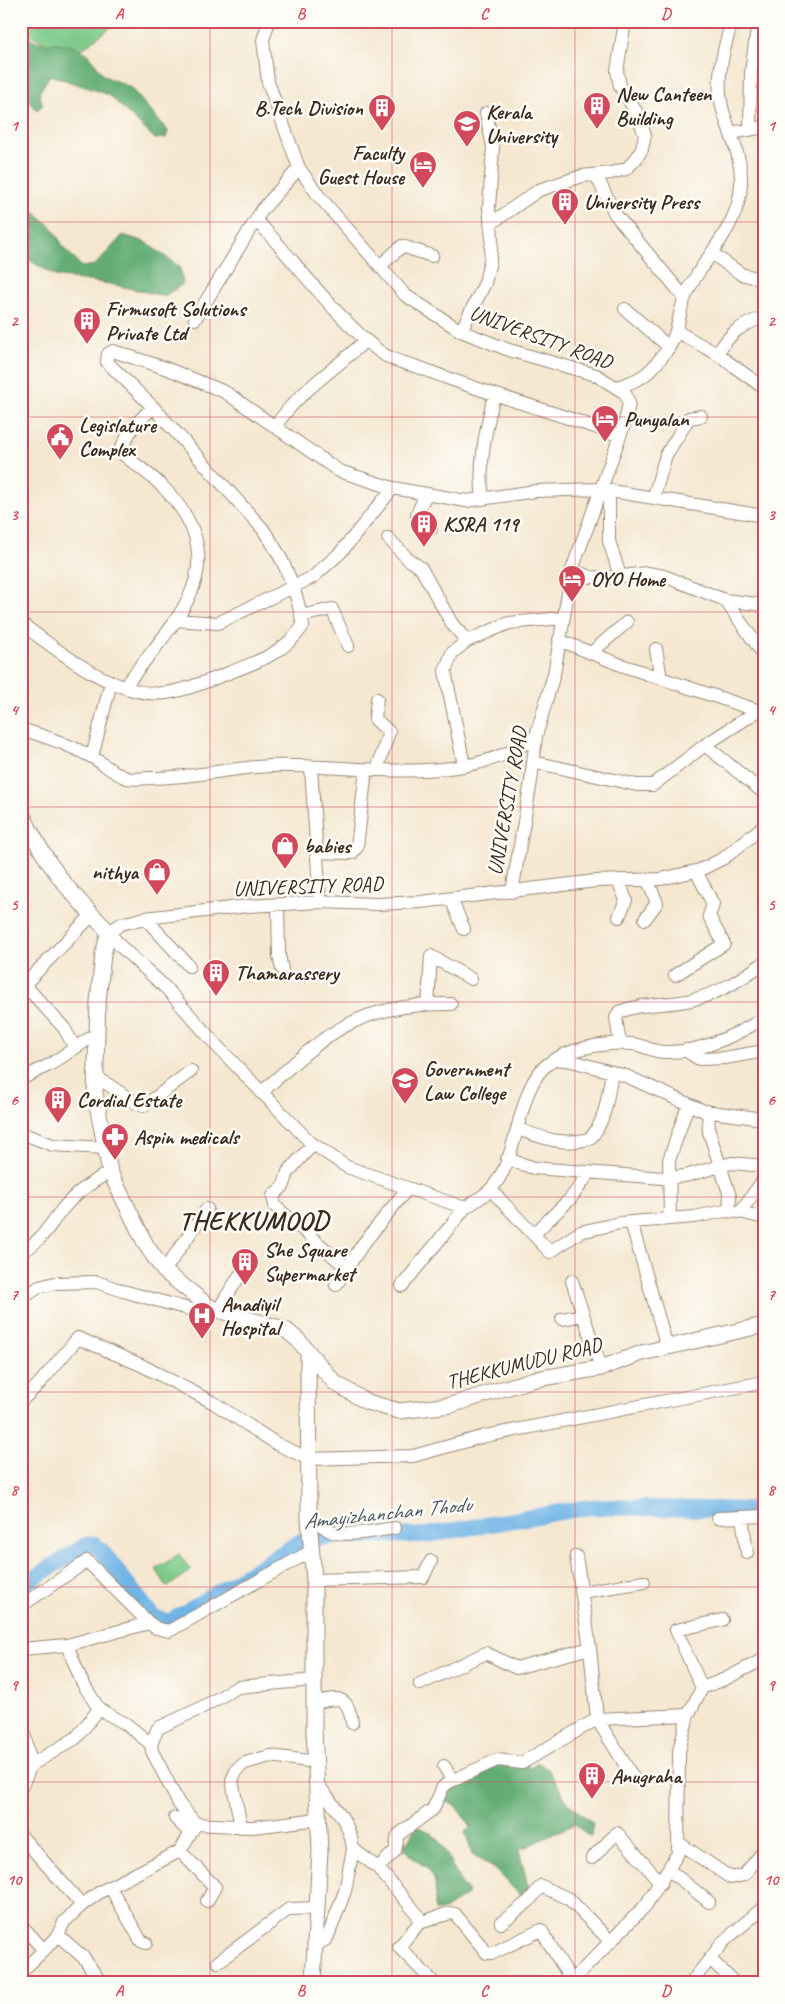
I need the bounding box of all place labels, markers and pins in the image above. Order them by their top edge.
place label: New Canteen Building [616,81,713,131]
building icon: New Canteen Building [582,91,612,130]
building icon: B.Tech Division [367,93,397,132]
place label: B.Tech Division [254,95,363,121]
place label: Kerala University [486,99,560,149]
school or university icon: Kerala University [452,109,482,148]
place label: Faculty Guest House [318,140,406,190]
hotel icon: Faculty Guest House [408,150,438,189]
building icon: University Press [550,187,580,226]
place label: University Press [584,189,702,215]
place label: Firmusoft Solutions Private Ltd [106,296,248,346]
building icon: Firmusoft Solutions Private Ltd [72,306,102,345]
hotel icon: Punyalan [590,404,620,443]
place label: Punyalan [624,406,690,433]
place label: Legislature Complex [79,412,158,462]
public building icon: Legislature Complex [45,422,75,461]
building icon: KSRA 119 [409,509,439,548]
place label: KSRA 119 [443,511,521,537]
hotel icon: OYO Home [557,564,587,603]
place label: OYO Home [591,566,667,592]
shop icon: babies [270,831,300,870]
place label: babies [304,833,353,859]
shop icon: nithya [142,857,172,896]
place label: nithya [92,859,139,885]
building icon: Thamarassery [201,958,231,997]
place label: Thamarassery [235,960,340,986]
place label: Government Law College [424,1056,512,1106]
school or university icon: Government Law College [390,1066,420,1105]
building icon: Cordial Estate [43,1085,73,1124]
place label: Cordial Estate [77,1087,183,1113]
pharmacy icon: Aspin medicals [100,1122,130,1161]
place label: Aspin medicals [134,1124,241,1150]
place label: She Square Supermarket [264,1237,357,1287]
building icon: She Square Supermarket [230,1247,260,1286]
place label: Anadiyil Hospital [221,1291,284,1341]
hospital icon: Anadiyil Hospital [187,1301,217,1340]
building icon: Anugraha [577,1761,607,1800]
place label: Anugraha [611,1763,683,1789]

